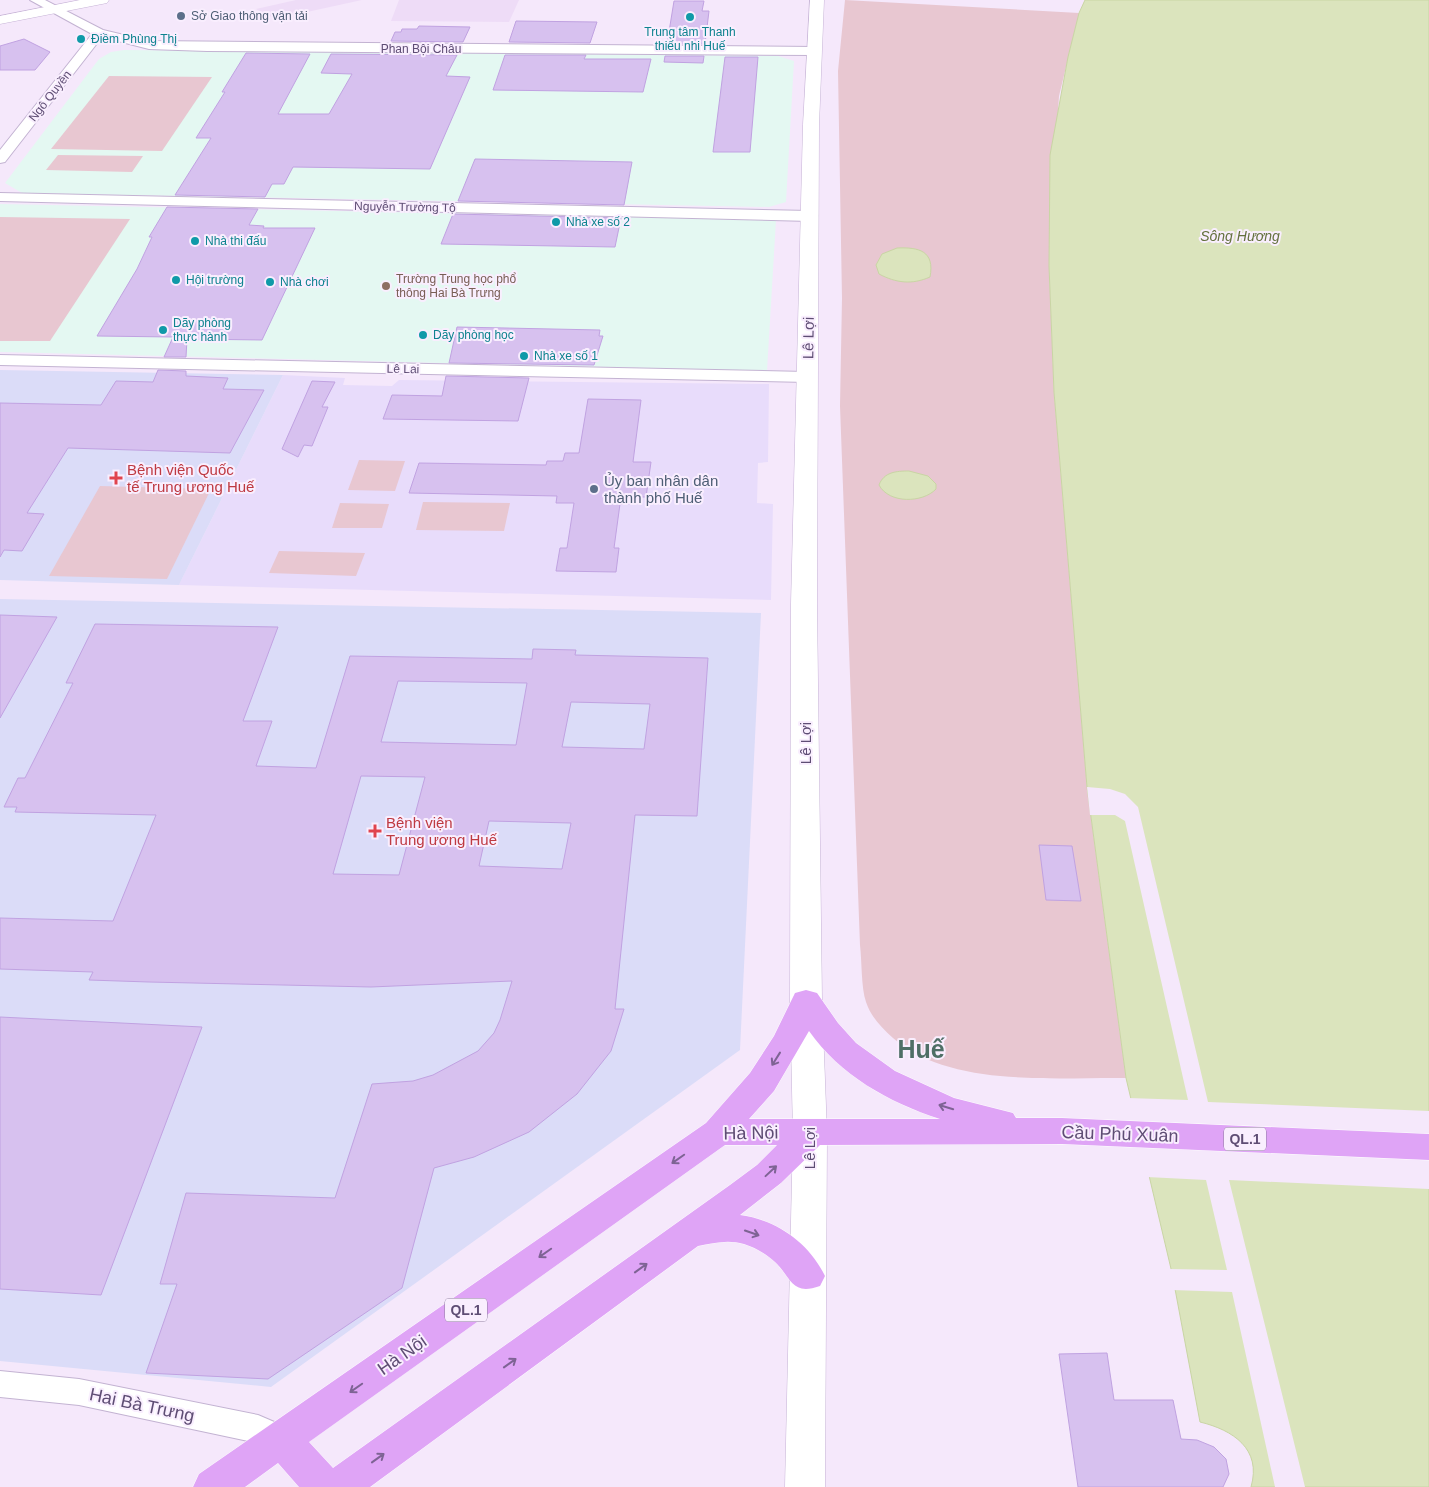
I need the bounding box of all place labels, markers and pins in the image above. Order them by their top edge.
place label: Sở Giao thông vận tải [191,9,308,23]
marker: Sở Giao thông vận tải [175,10,187,22]
marker: Trung tâm Thanh thiếu nhi Huế [684,11,696,23]
place label: Trung tâm Thanh thiếu nhi Huế [644,25,736,53]
place label: Điềm Phùng Thį [91,32,177,46]
marker: Điềm Phùng Thį [75,33,87,45]
place label: Nhà xe số 2 [566,215,630,229]
marker: Nhà xe số 2 [550,216,562,228]
place label: Nhà thi đấu [205,234,266,248]
marker: Nhà thi đấu [189,235,201,247]
place label: Trường Trung học phổ thông Hai Bà Trưng [396,272,517,300]
place label: Hội trường [186,273,244,287]
marker: Hội trường [170,274,182,286]
place label: Nhà chơi [280,275,329,289]
marker: Nhà chơi [264,276,276,288]
marker: Trường Trung học phổ thông Hai Bà Trưng [380,280,392,292]
place label: Dãy phòng thực hành [173,316,231,344]
marker: Dãy phòng thực hành [157,324,169,336]
place label: Dãy phòng học [433,328,514,342]
marker: Dãy phòng học [417,329,429,341]
place label: Nhà xe số 1 [534,349,598,363]
marker: Nhà xe số 1 [518,350,530,362]
place label: Bệnh viện Quốc tế Trung ương Huế [127,461,255,495]
marker: Bệnh viện Quốc tế Trung ương Huế [109,471,123,485]
place label: Ủy ban nhân dân thành phố Huế [604,472,718,506]
marker: Ủy ban nhân dân thành phố Huế [588,483,600,495]
place label: Bệnh viện Trung ương Huế [386,814,498,848]
marker: Bệnh viện Trung ương Huế [368,824,382,838]

